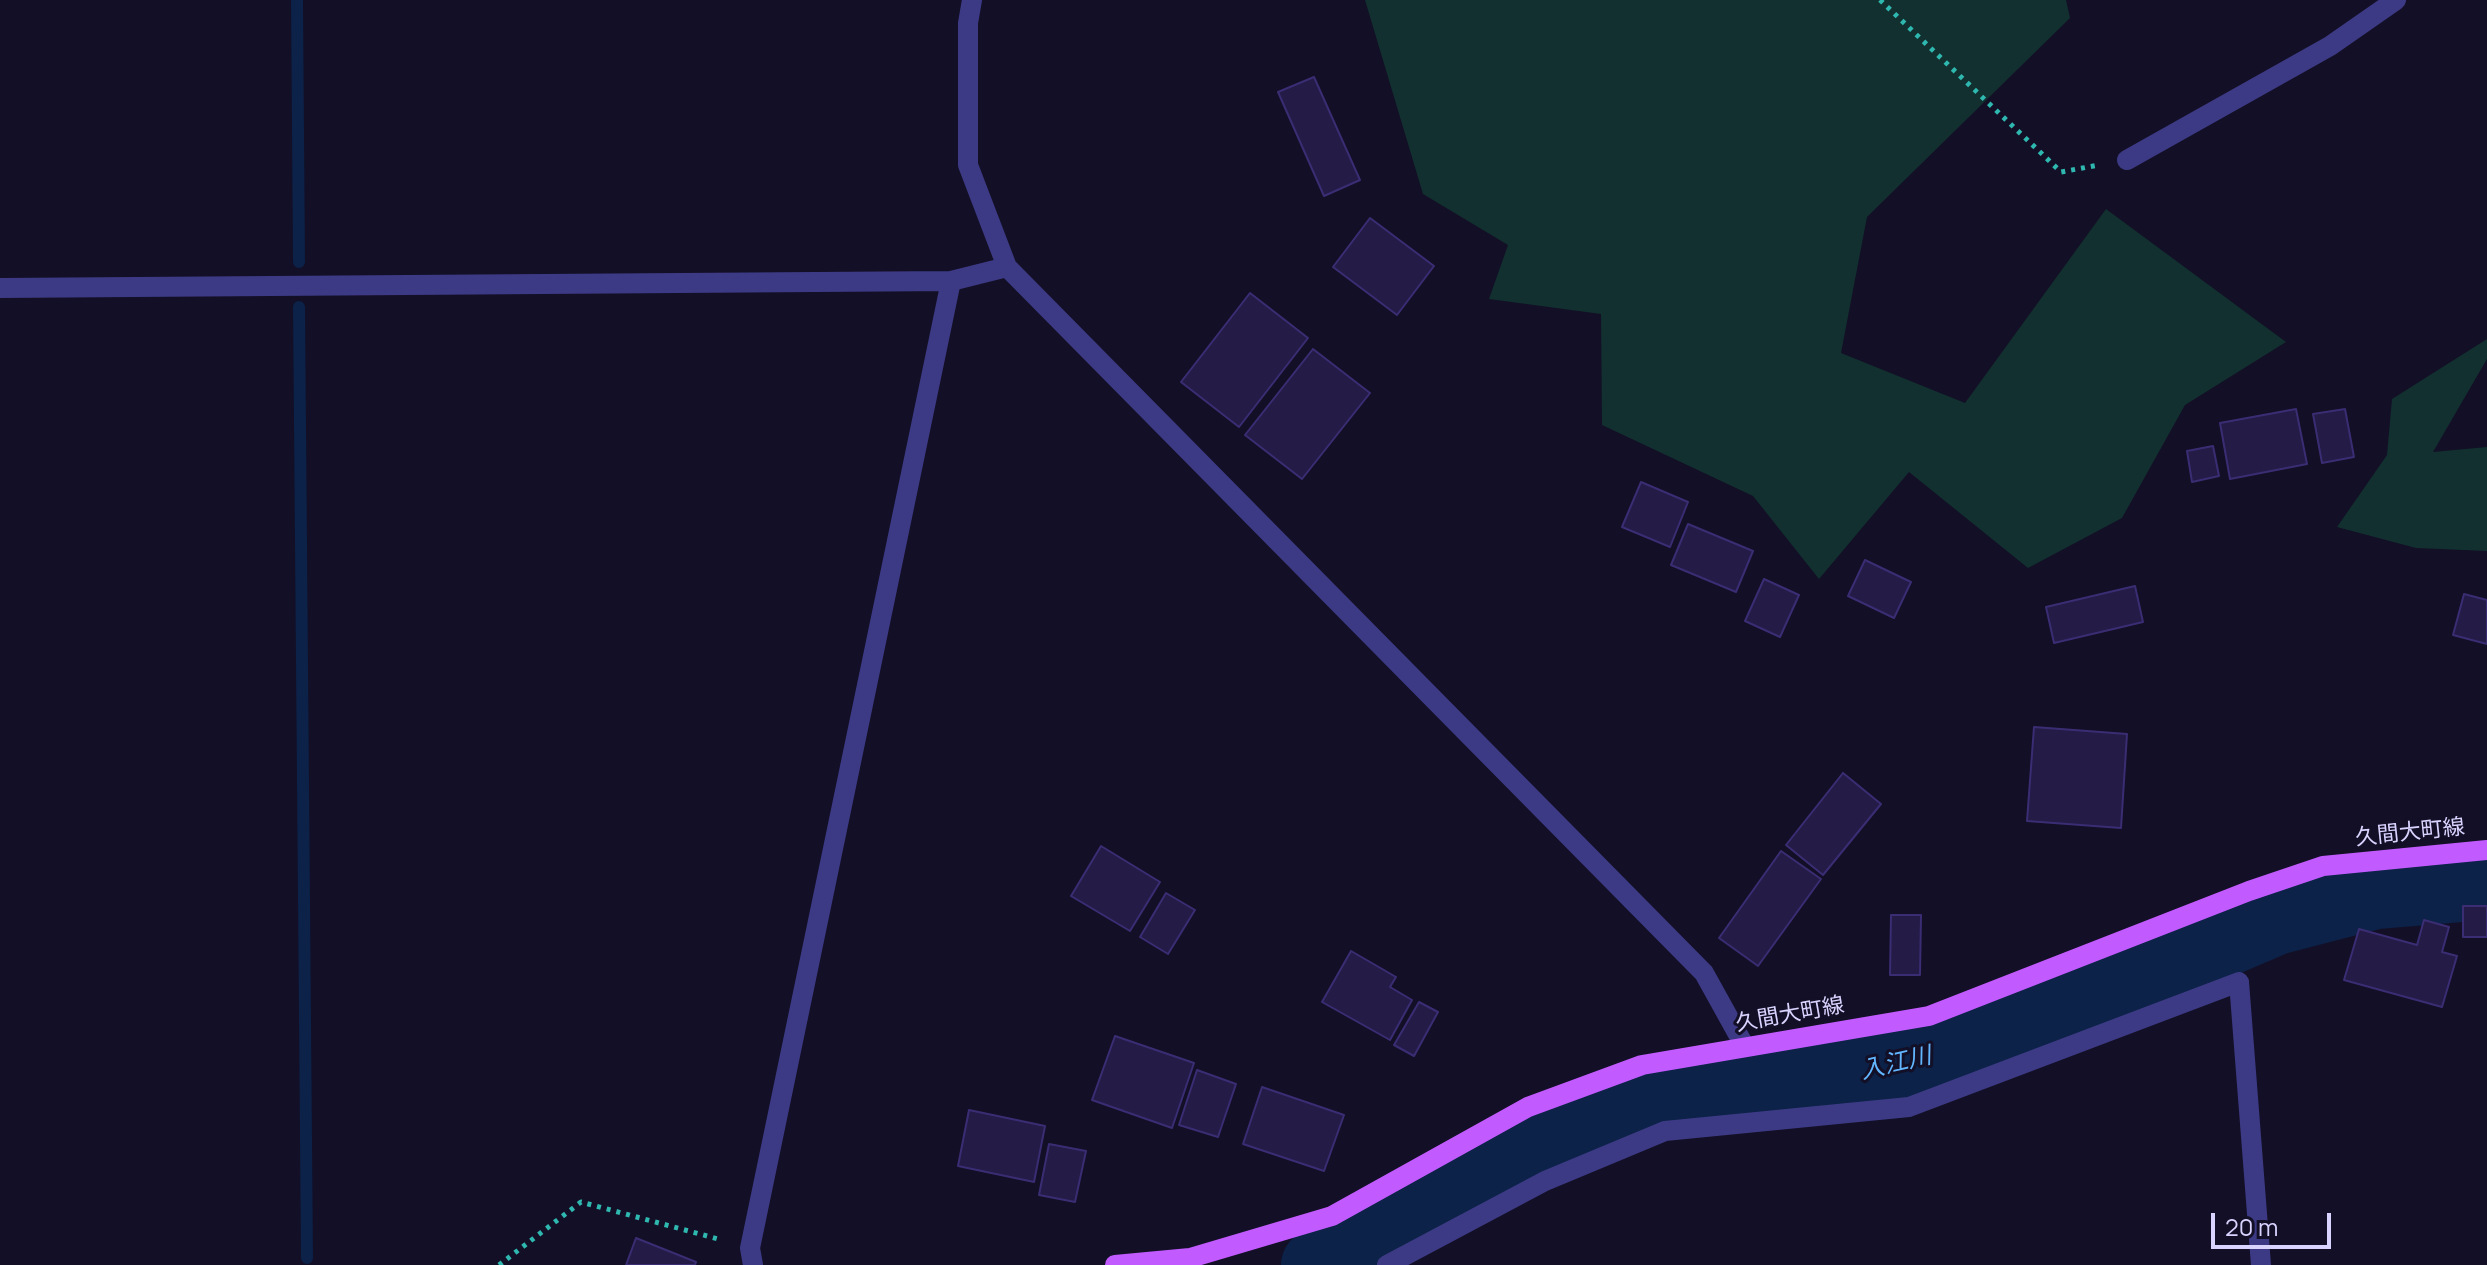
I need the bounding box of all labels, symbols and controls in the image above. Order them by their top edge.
street label: 久間大町線 [2354,814,2466,852]
street label: 久間大町線 [1734,992,1846,1038]
water label: 入江川 [1858,1042,1934,1086]
scale bar [2215,1197,2335,1247]
text: 20 m [2225,1210,2278,1243]

